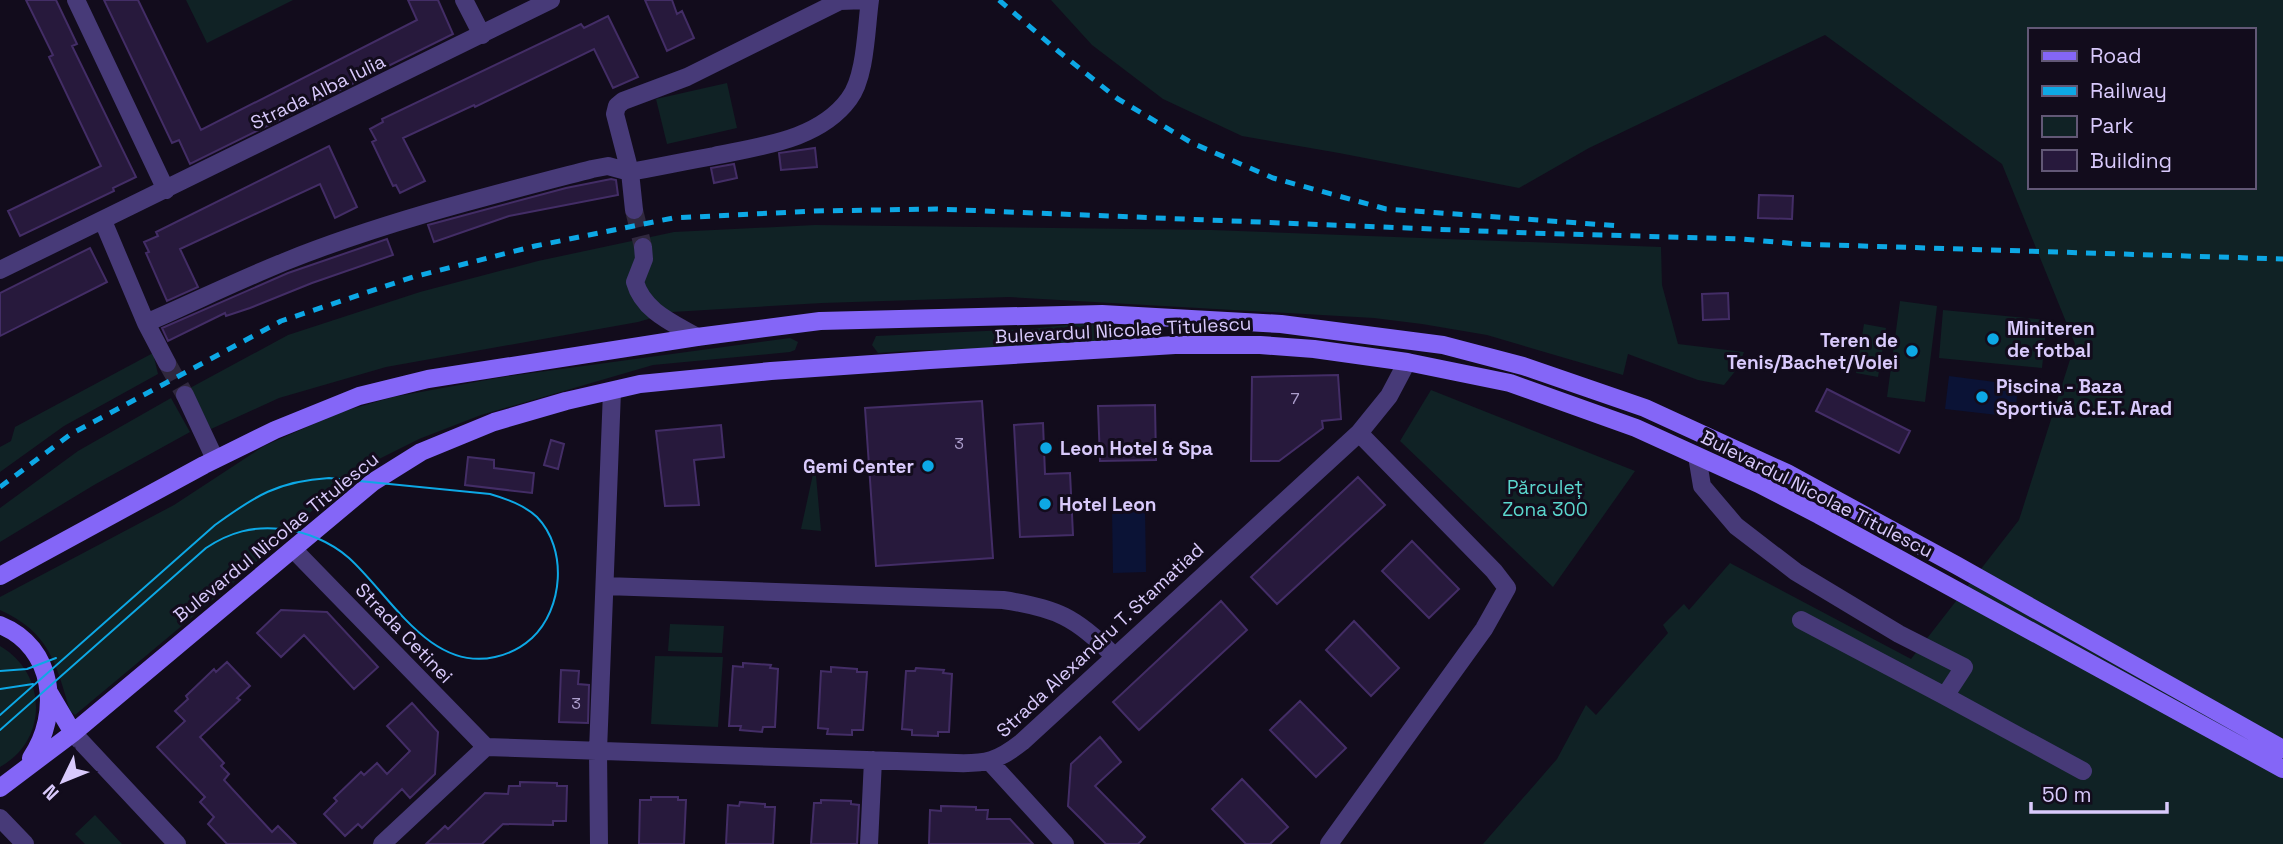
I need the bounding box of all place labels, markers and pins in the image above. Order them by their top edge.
place label: Miniteren de fotbal [2007,316,2095,363]
place label: Teren de Tenis/Bachet/Volei [1727,328,1898,375]
marker: Miniteren de fotbal [1985,331,2001,347]
marker: Teren de Tenis/Bachet/Volei [1904,343,1920,359]
place label: Piscina - Baza Sportivă C.E.T. Arad [1996,374,2172,421]
marker: Piscina - Baza Sportivă C.E.T. Arad [1974,389,1990,405]
place label: Leon Hotel & Spa [1060,436,1213,461]
marker: Leon Hotel & Spa [1038,440,1054,456]
place label: Gemi Center [803,454,914,479]
marker: Gemi Center [920,458,936,474]
place label: Hotel Leon [1059,492,1157,517]
marker: Hotel Leon [1037,496,1053,512]

